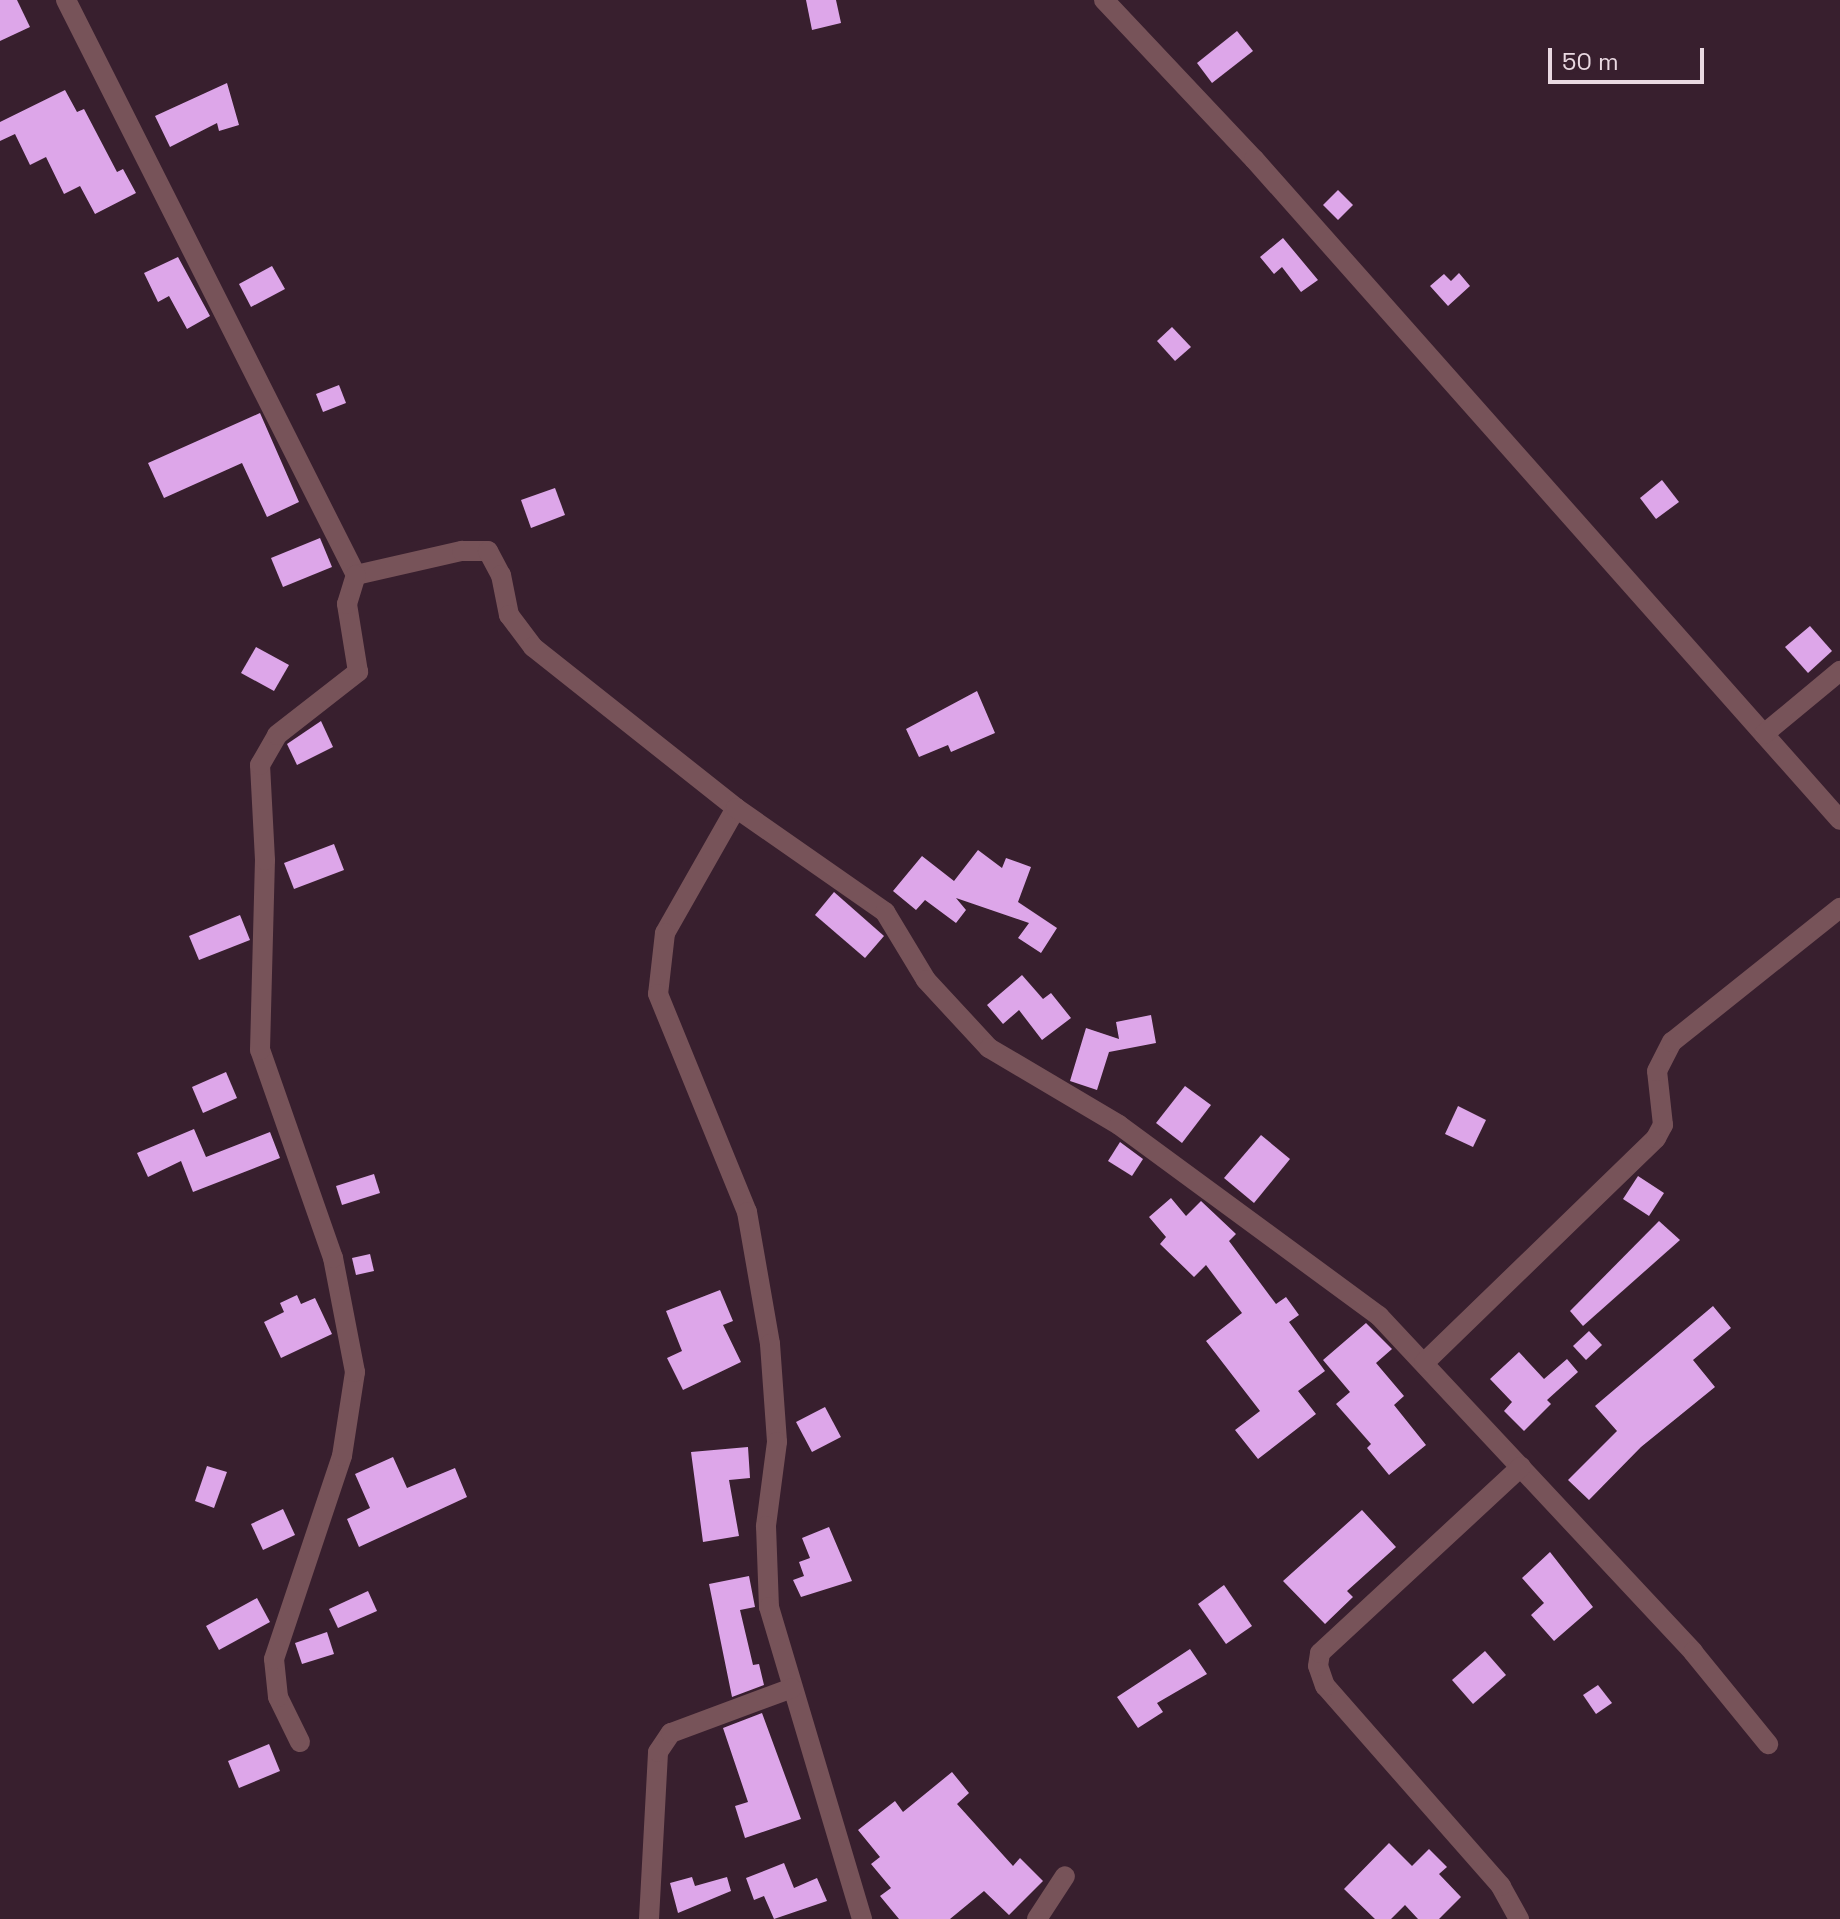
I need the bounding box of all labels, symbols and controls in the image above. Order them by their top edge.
scale bar [1552,32,1708,82]
text: 50 m [1562,46,1619,77]

